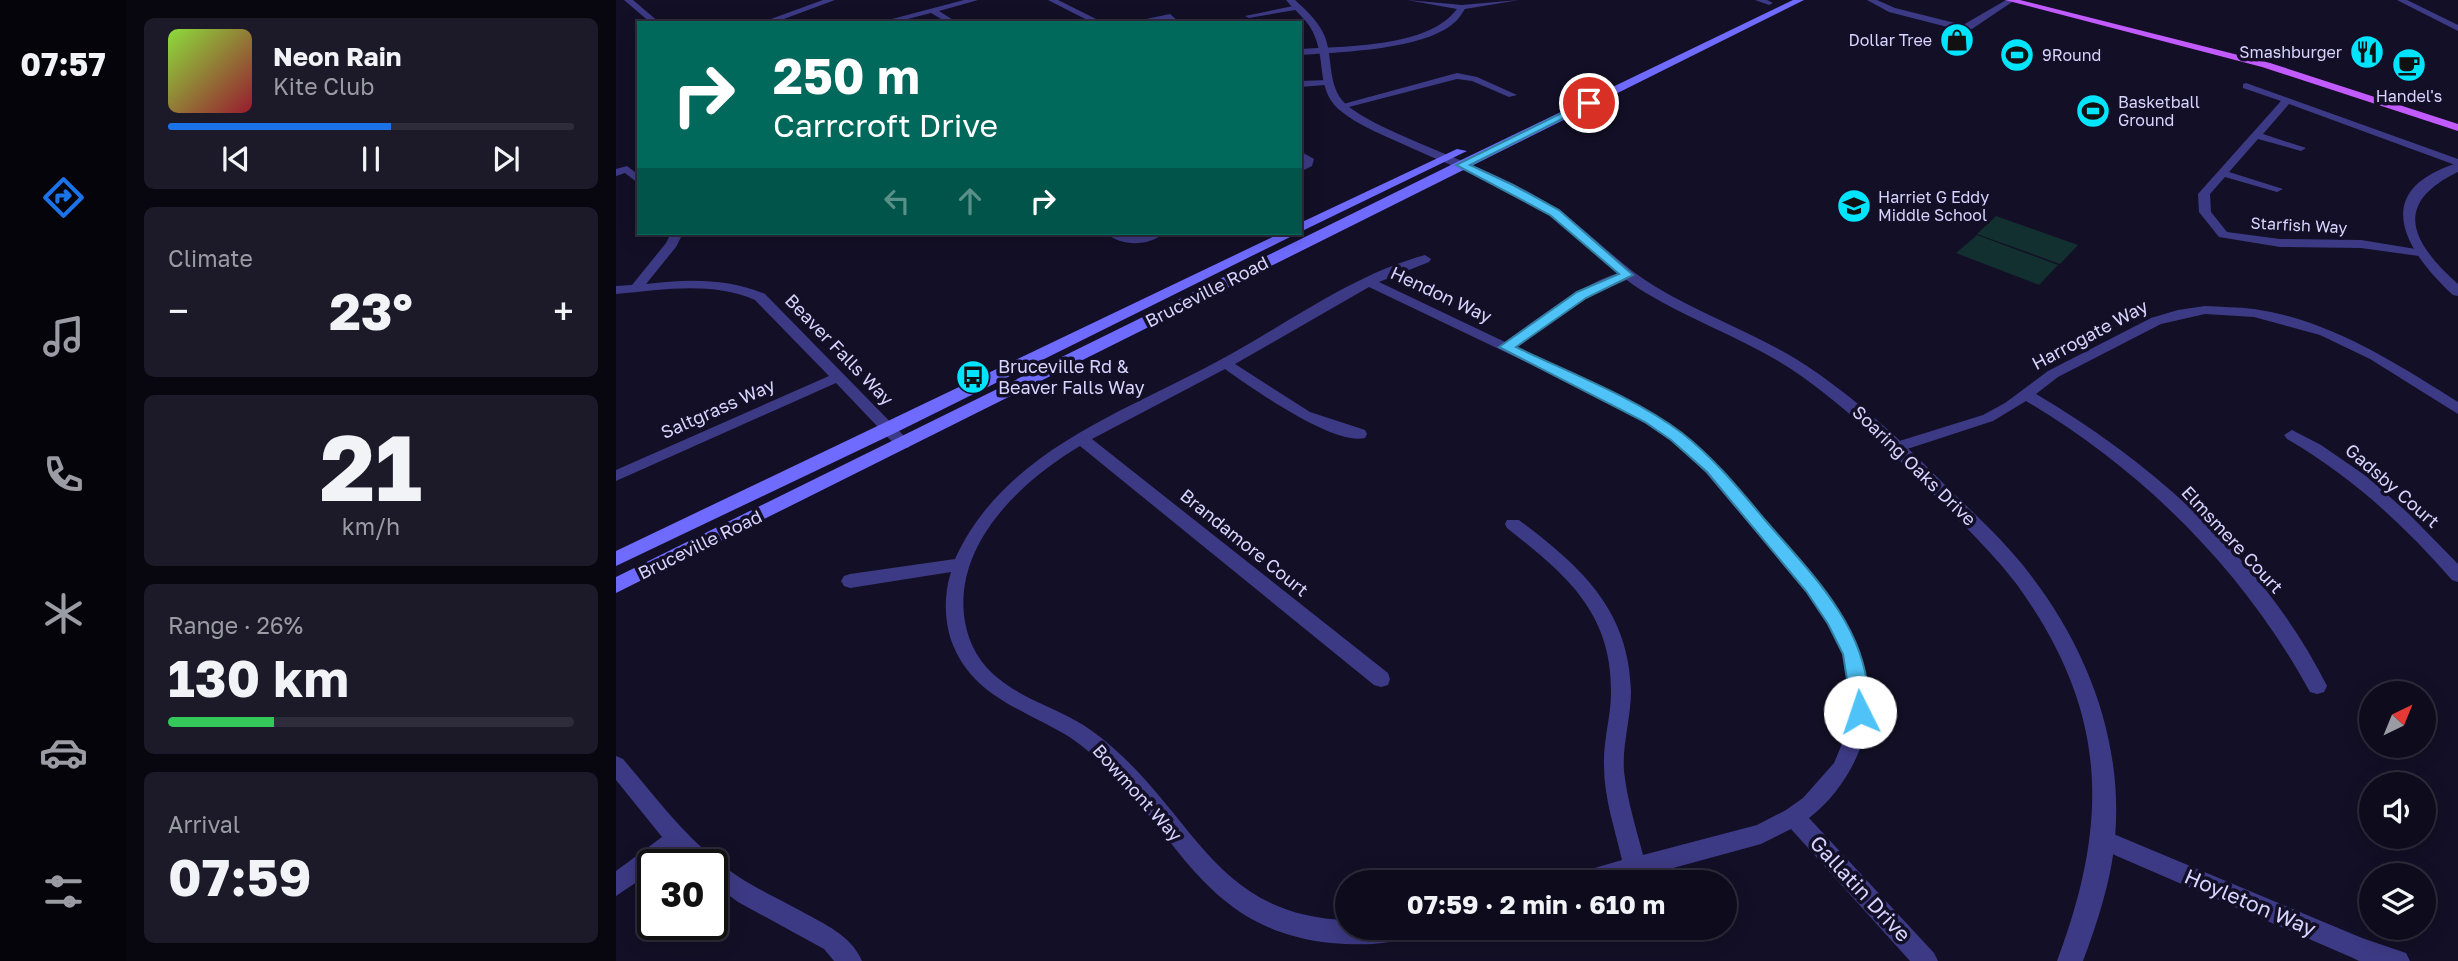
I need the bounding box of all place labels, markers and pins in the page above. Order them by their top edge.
shop icon: Dollar Tree [1938,21,1976,59]
place label: Dollar Tree [1849,30,1932,50]
restaurant icon: Smashburger [2348,33,2386,71]
sports icon: 9Round [1998,36,2036,74]
place label: Smashburger [2239,42,2342,62]
place label: 9Round [2042,45,2101,65]
cafe icon: Handel's [2390,46,2428,84]
pin [1559,73,1619,133]
place label: Handel's [2376,86,2442,106]
sports icon: Basketball Ground [2074,92,2112,130]
place label: Basketball Ground [2118,92,2200,130]
school or university icon: Harriet G Eddy Middle School [1835,187,1873,225]
place label: Harriet G Eddy Middle School [1878,187,1989,225]
place label: Bruceville Rd & Beaver Falls Way [998,355,1145,398]
bus stop icon: Bruceville Rd & Beaver Falls Way [954,358,992,396]

